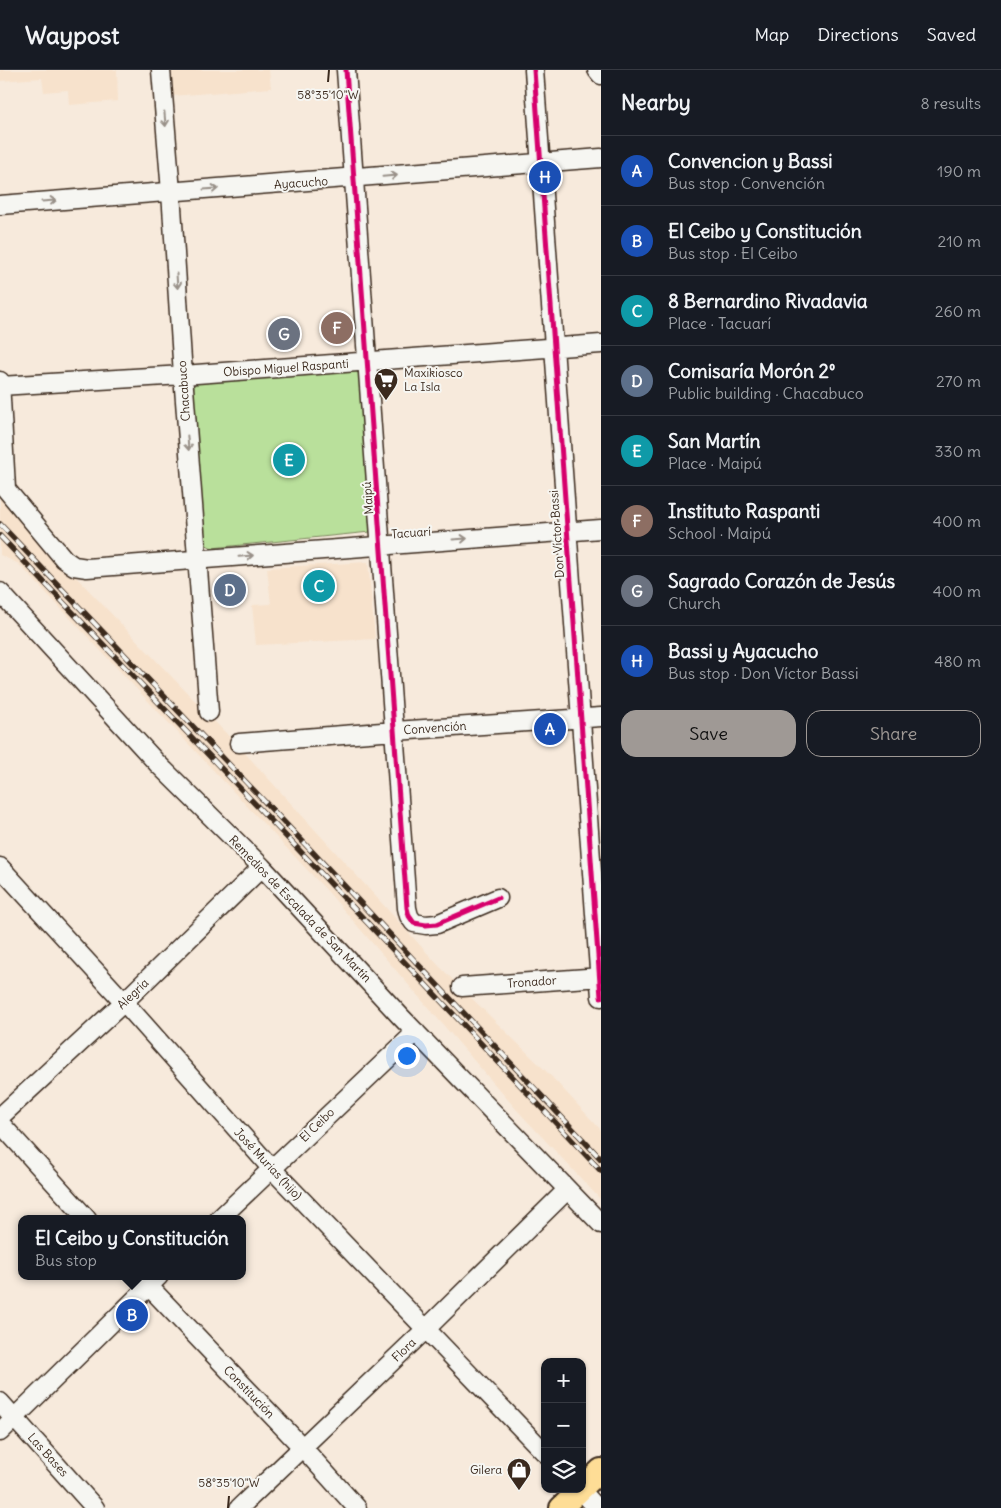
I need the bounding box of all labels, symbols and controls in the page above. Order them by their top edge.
text: Waypost [25,20,119,50]
text: Map [754,23,789,46]
text: Directions [817,23,899,46]
text: Saved [927,23,976,46]
text: 58°35'10"W [297,87,359,102]
text: Nearby [621,89,691,116]
text: 8 results [920,93,981,113]
one-way arrow [160,110,170,126]
text: Convencion y Bassi [668,149,833,173]
pin: H [529,158,561,196]
text: A [632,161,642,181]
text: 190 m [937,161,981,181]
one-way arrow [382,171,398,180]
street label: Ayacucho [273,173,329,192]
text: Bus stop · Convención [668,173,825,193]
one-way arrow [202,185,218,194]
one-way arrow [40,197,56,206]
text: El Ceibo y Constitución [668,219,862,243]
text: B [632,231,642,251]
text: 210 m [938,231,981,251]
text: Bus stop · El Ceibo [668,243,798,263]
one-way arrow [172,272,181,288]
text: 8 Bernardino Rivadavia [668,289,868,313]
text: C [632,301,642,321]
text: 260 m [935,301,981,321]
pin: F [321,309,353,347]
text: Place · Tacuarí [668,313,771,333]
pin: G [268,315,300,353]
street label: Obispo Miguel Raspanti [223,356,349,379]
text: Comisaría Morón 2° [668,359,835,383]
street label: Chacabuco [174,360,193,422]
place label: Maxikiosco La Isla [404,365,463,394]
supermarket icon: Maxikiosco La Isla [373,367,399,401]
text: D [631,371,643,391]
text: 270 m [936,371,981,391]
text: Public building · Chacabuco [668,383,864,403]
text: San Martín [668,429,760,453]
one-way arrow [184,434,193,450]
pin: E [273,441,305,479]
text: E [632,441,642,461]
text: 330 m [934,441,981,461]
text: Place · Maipú [668,453,762,473]
street label: Maipú [359,481,376,515]
street label: Don Víctor Bassi [546,490,567,579]
text: Instituto Raspanti [668,499,820,523]
text: F [632,511,642,531]
text: 400 m [933,511,981,531]
text: School · Maipú [668,523,771,543]
street label: Tacuarí [391,524,432,541]
one-way arrow [452,534,468,544]
one-way arrow [238,552,254,561]
pin: C [303,567,335,605]
text: Sagrado Corazón de Jesús [668,569,895,593]
pin: D [214,571,246,609]
text: G [631,581,643,601]
text: 400 m [933,581,981,601]
text: Church [668,593,721,613]
text: Bassi y Ayacucho [668,639,818,663]
text: H [631,651,643,671]
text: 480 m [934,651,981,671]
text: Bus stop · Don Víctor Bassi [668,663,858,683]
pin: A [534,710,566,748]
button: Save [621,710,796,757]
button: Share [806,710,981,757]
street label: Convención [403,718,467,737]
street label: Remedios de Escalada de San Martín [226,832,375,985]
street label: Tronador [507,972,557,991]
street label: Alegría [114,975,152,1012]
your location [394,1043,420,1069]
street label: El Ceibo [296,1104,337,1145]
street label: José Murias (hijo) [231,1125,306,1203]
popup [18,1215,246,1280]
text: El Ceibo y Constitución [35,1226,229,1250]
text: Bus stop [35,1250,97,1270]
pin: B [116,1296,148,1334]
street label: Flora [388,1334,419,1365]
map controls [541,1358,586,1493]
button: + [541,1358,586,1403]
street label: Constitución [221,1362,278,1421]
button: − [541,1403,586,1448]
street label: Las Bases [25,1430,72,1480]
button: layers [541,1448,586,1493]
shop icon: Gilera [506,1457,532,1491]
place label: Gilera [470,1462,502,1477]
text: 58°35'10"W [198,1475,260,1490]

